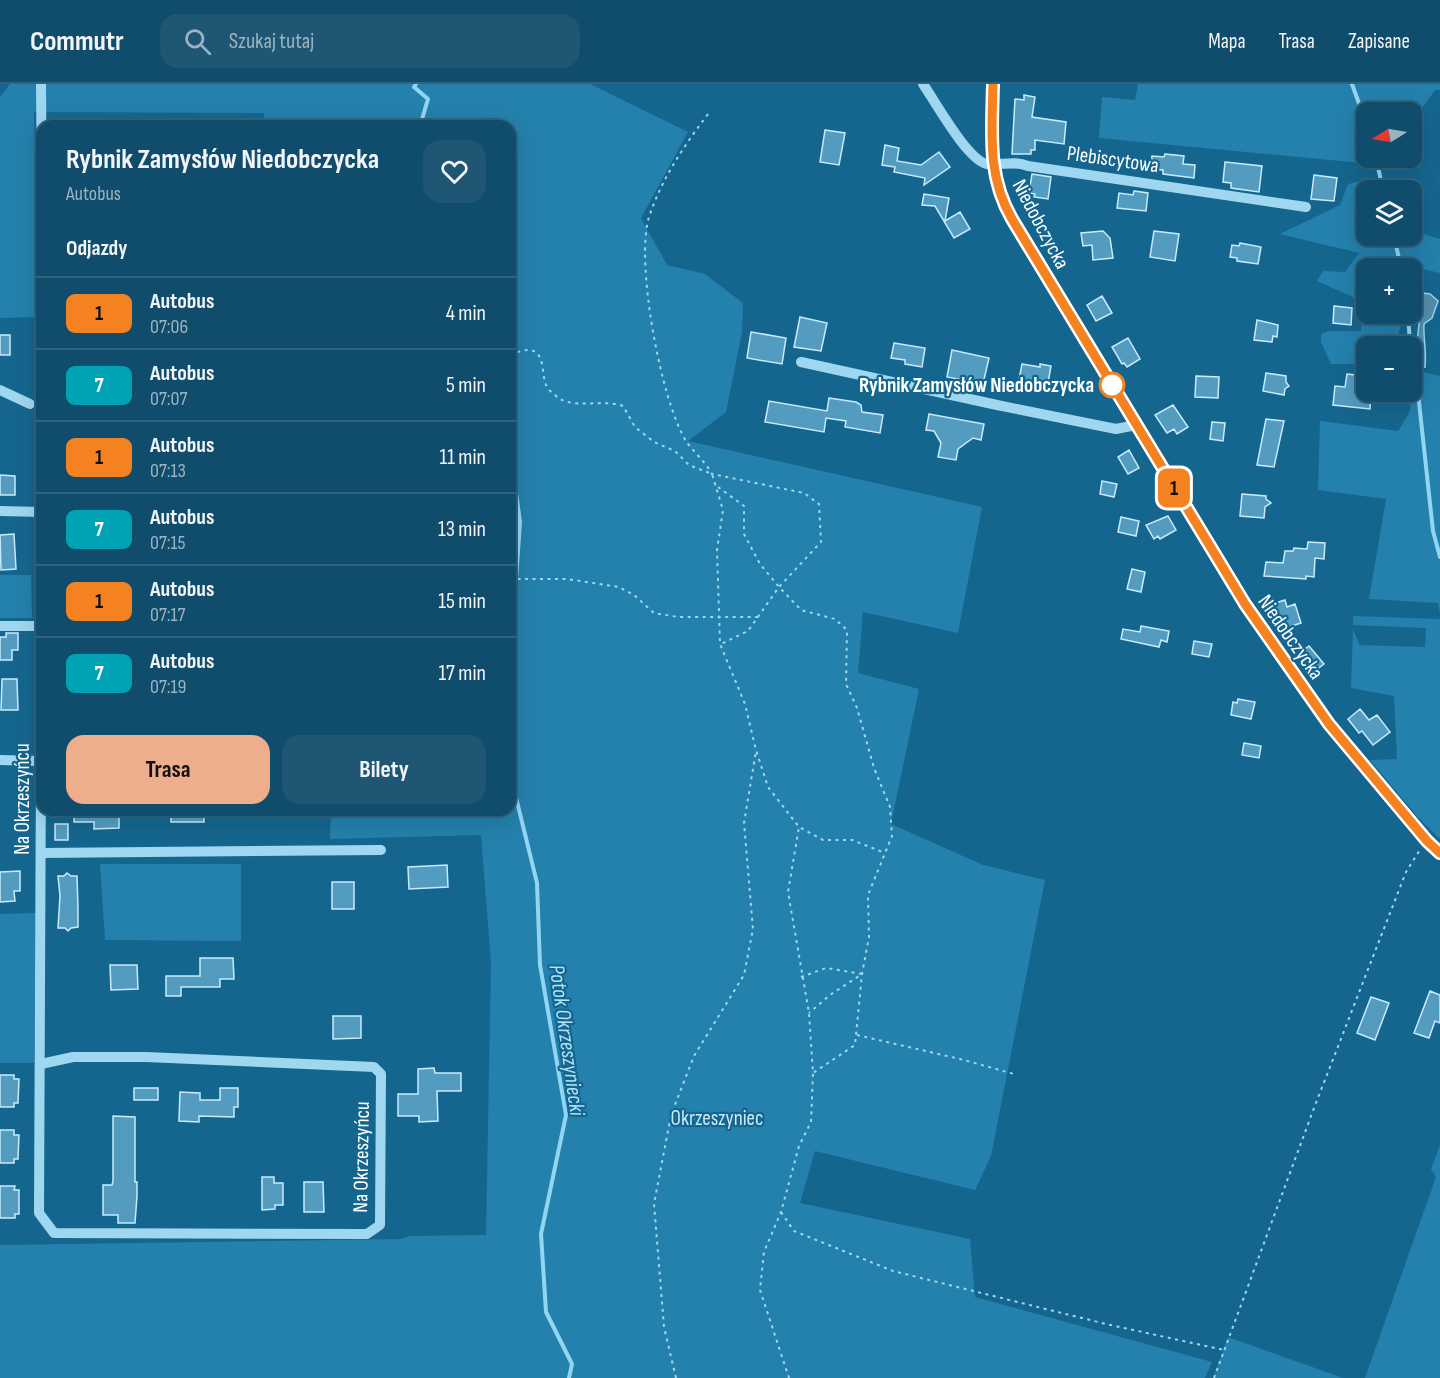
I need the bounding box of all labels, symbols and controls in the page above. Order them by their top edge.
search box [160,14,580,68]
text: Commutr [30,25,124,58]
icon: search [181,25,214,58]
text: Szukaj tutaj [229,28,314,55]
text: Mapa [1208,29,1246,54]
text: Trasa [1279,29,1315,54]
text: Zapisane [1348,29,1410,54]
north arrow [1356,102,1422,168]
map controls [1356,102,1422,402]
button: heart [423,140,486,203]
street label: Plebiscytowa [1065,141,1160,178]
text: Rybnik Zamysłów Niedobczycka [66,143,379,176]
street label: Niedobczycka [1007,175,1075,273]
button: layers [1356,180,1422,246]
text: Autobus [66,182,121,206]
text: Odjazdy [66,235,127,262]
button: + [1356,258,1422,324]
text: Autobus [150,288,214,315]
text: 4 min [446,300,486,327]
text: 1 [95,301,103,326]
text: 07:06 [150,315,188,339]
button: − [1356,336,1422,402]
text: Autobus [150,360,214,387]
text: 5 min [446,372,486,399]
marker: Rybnik Zamysłów Niedobczycka [1099,372,1125,398]
text: 7 [94,373,104,398]
place label: Rybnik Zamysłów Niedobczycka [859,373,1094,398]
text: 07:07 [150,387,187,411]
text: Autobus [150,432,214,459]
text: 11 min [439,444,486,471]
text: 1 [95,445,103,470]
text: 07:13 [150,459,186,483]
line badge: 1 [1154,468,1194,508]
text: 1 [1170,476,1178,501]
text: Autobus [150,504,214,531]
text: 13 min [438,516,486,543]
text: 7 [94,517,104,542]
text: 07:15 [150,531,186,555]
text: Autobus [150,576,214,603]
text: 15 min [438,588,486,615]
text: 1 [95,589,103,614]
street label: Niedobczycka [1252,590,1329,684]
text: 07:17 [150,603,185,627]
text: Autobus [150,648,214,675]
text: 17 min [438,660,486,687]
text: 7 [94,661,104,686]
text: 07:19 [150,675,186,699]
button: Trasa [66,735,270,804]
button: Bilety [282,735,486,804]
street label: Na Okrzeszyńcu [10,743,35,855]
water label: Potok Okrzeszyniecki [543,963,591,1119]
street label: Na Okrzeszyńcu [348,1101,375,1213]
park label: Okrzeszyniec [671,1106,763,1131]

